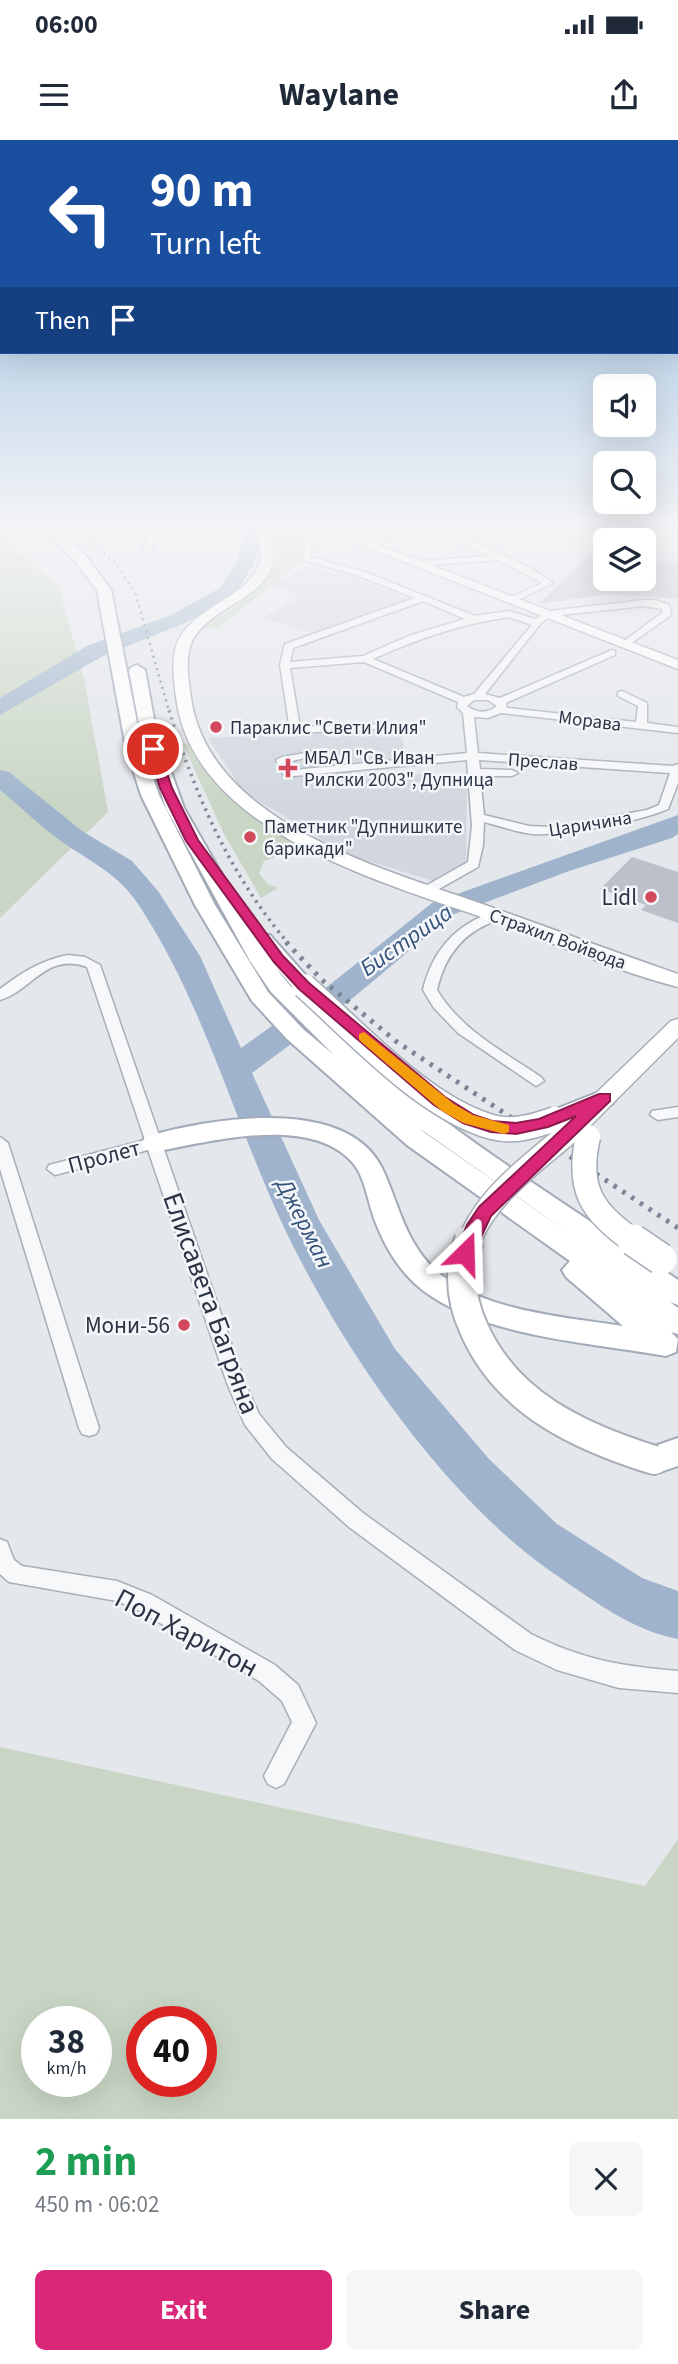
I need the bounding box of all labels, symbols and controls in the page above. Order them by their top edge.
text: 06:00 [35,6,98,43]
text: Waylane [279,72,399,118]
icon: menu [35,76,73,114]
icon: share [605,76,643,114]
text: 90 m [150,156,254,226]
icon: left [35,168,126,259]
text: Turn left [150,221,261,267]
icon: arrive [104,301,142,339]
text: Then [35,302,90,339]
map controls [593,374,656,591]
button: sound [593,374,656,437]
button: search [593,451,656,514]
button: layers [593,528,656,591]
street label: Морава [557,704,623,739]
place label: Параклис "Свети Илия" [230,715,427,742]
pin [123,719,183,779]
marker: Параклис "Свети Илия" [208,719,224,735]
icon: arrive [134,730,172,768]
place label: МБАЛ "Св. Иван Рилски 2003", Дупница [304,745,494,794]
street label: Преслав [507,747,579,778]
marker: МБАЛ "Св. Иван Рилски 2003", Дупница [278,758,298,778]
street label: Царичина [547,805,634,844]
place label: Паметник "Дупнишките барикади" [264,814,462,863]
marker: Паметник "Дупнишките барикади" [242,829,258,845]
place label: Lidl [602,881,637,914]
marker: Lidl [643,889,659,905]
water label: Бистрица [353,895,460,985]
street label: Страхил Войвода [485,902,630,977]
street label: Пролет [64,1131,144,1182]
water label: Джерман [266,1170,342,1275]
street label: Елисавета Багряна [152,1187,270,1420]
position arrow [428,1216,502,1290]
place label: Мони-56 [85,1309,170,1342]
marker: Мони-56 [176,1317,192,1333]
street label: Поп Харитон [108,1578,265,1687]
speed limit sign: 40 [126,2006,217,2097]
text: 38 [48,2017,85,2067]
text: km/h [47,2056,86,2081]
text: 2 min [35,2132,137,2192]
button: close [569,2142,643,2216]
text: 450 m · 06:02 [35,2188,159,2221]
button: Exit [35,2270,332,2350]
button: Share [346,2270,643,2350]

